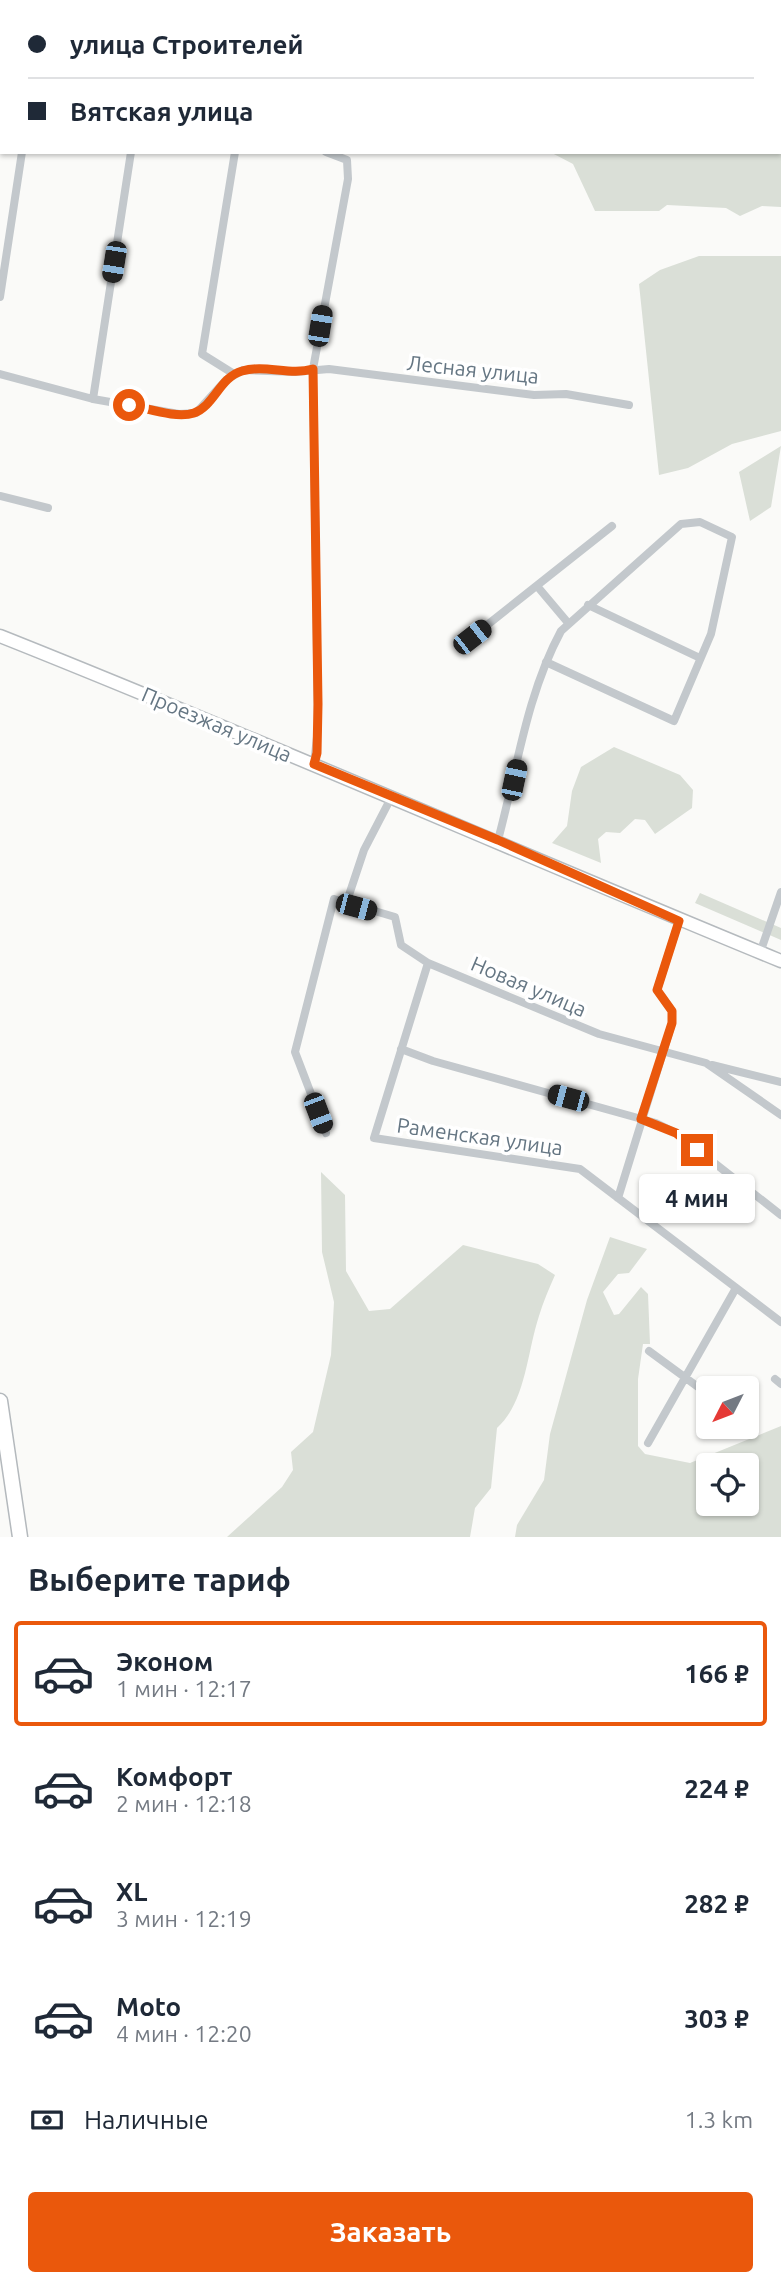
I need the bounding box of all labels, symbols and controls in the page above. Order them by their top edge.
text: улица Строителей [70,30,303,59]
text: Вятская улица [70,97,253,126]
car [101,240,128,284]
car [307,304,334,348]
street label: Лесная улица [406,350,540,388]
route start [113,389,145,421]
car [449,616,496,658]
street label: Проезжая улица [138,682,296,766]
car [500,757,529,803]
car [333,891,380,923]
street label: Новая улица [468,951,590,1021]
car [545,1082,592,1114]
car [301,1090,336,1136]
street label: Раменская улица [396,1112,564,1160]
route end [681,1134,713,1166]
callout: 4 мин [639,1174,755,1224]
text: 4 мин [665,1186,729,1211]
north arrow [696,1376,760,1438]
map controls [696,1376,759,1516]
button: locate [696,1453,759,1516]
text: Выберите тариф [28,1561,291,1597]
icon: car [32,1642,95,1705]
text: Эконом [116,1647,213,1676]
text: 166 ₽ [684,1659,749,1688]
text: 1 мин · 12:17 [116,1676,252,1701]
icon: car [32,1757,95,1820]
text: Комфорт [116,1762,232,1791]
text: 224 ₽ [684,1774,749,1803]
text: 2 мин · 12:18 [116,1791,252,1816]
icon: car [32,1872,95,1935]
text: XL [116,1877,147,1906]
text: 282 ₽ [684,1889,749,1918]
text: 3 мин · 12:19 [116,1906,252,1931]
icon: car [32,1987,95,2050]
text: Moto [116,1992,181,2021]
text: 303 ₽ [684,2004,749,2033]
text: 4 мин · 12:20 [116,2021,252,2046]
icon: cash [28,2101,66,2139]
text: Наличные [84,2105,209,2134]
text: 1.3 km [685,2107,753,2132]
button: Заказать [28,2192,753,2272]

